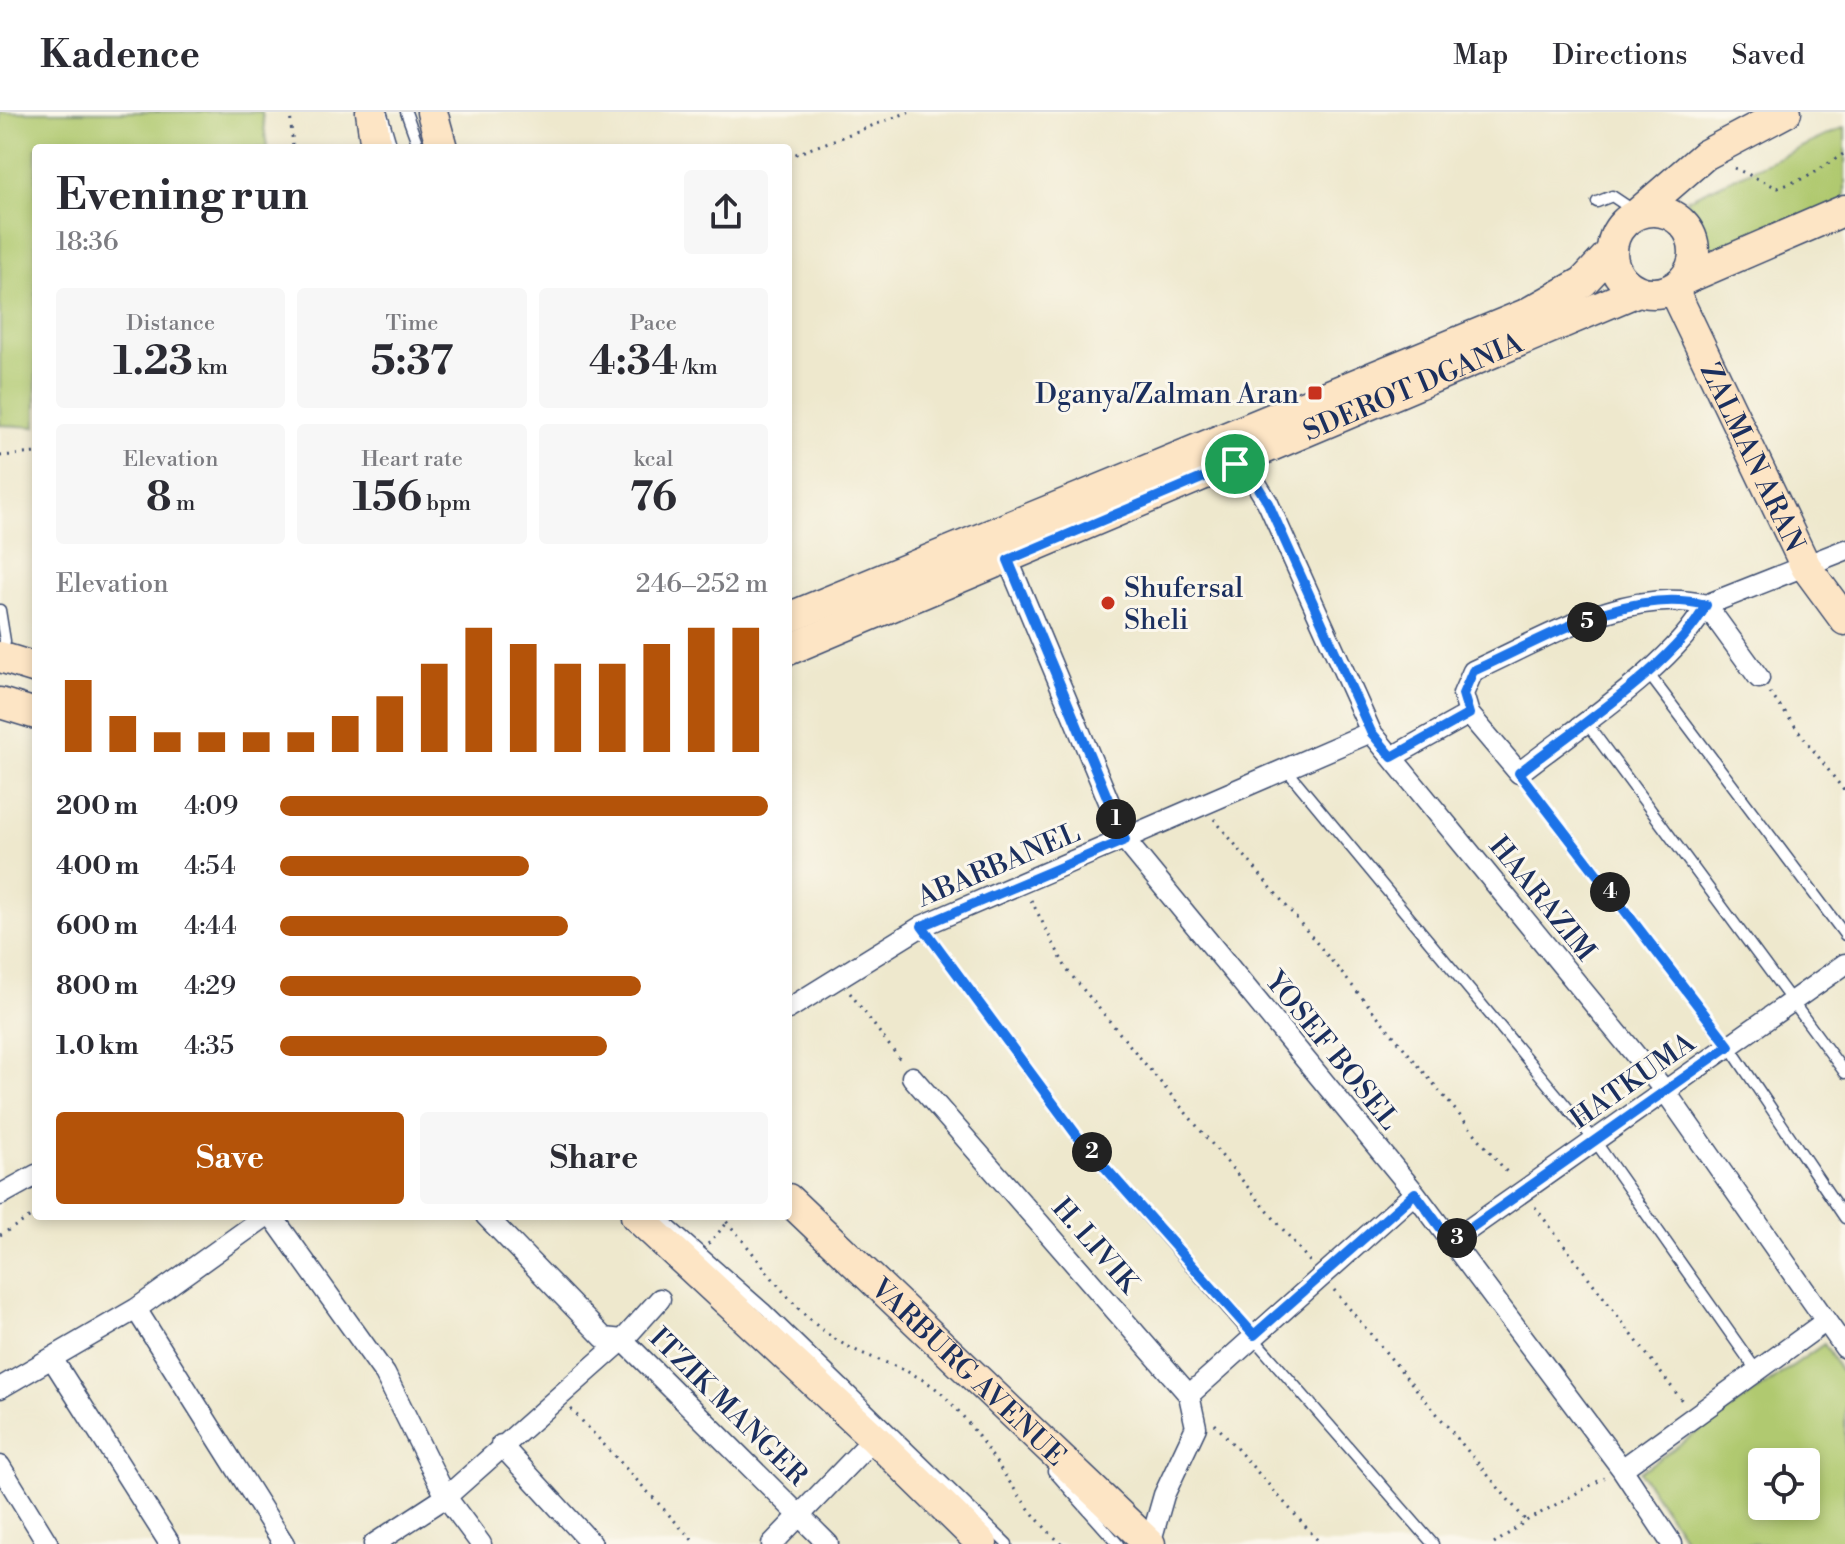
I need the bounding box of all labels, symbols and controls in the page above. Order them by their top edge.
text: Kadence [40,32,200,79]
text: Map [1453,38,1508,73]
text: Directions [1552,38,1687,73]
text: Saved [1731,38,1805,73]
text: Evening run [56,168,309,223]
button: share [684,170,768,254]
text: 18:36 [56,226,119,258]
text: Distance [126,310,215,337]
text: Time [386,310,438,337]
text: Pace [630,310,677,337]
street label: SDEROT DGANIA [1298,325,1529,449]
text: 1.23 [113,337,193,387]
text: 5:37 [371,337,453,387]
text: 4:34 [589,337,678,387]
text: km [193,354,228,381]
text: /km [678,354,718,381]
street label: ZALMAN ARAN [1692,358,1812,557]
place label: Dganya/Zalman Aran [1035,377,1299,412]
marker: Dganya/Zalman Aran [1306,384,1324,402]
pin [1201,430,1269,498]
icon: arrive [1213,442,1257,486]
text: Elevation [123,446,218,473]
text: Heart rate [361,446,463,473]
text: kcal [633,446,673,473]
text: 8 [146,473,172,523]
text: 156 [353,473,422,523]
text: 76 [630,473,677,523]
text: m [172,490,195,517]
text: bpm [422,490,471,517]
text: Elevation [56,568,169,600]
text: 246–252 m [636,568,768,600]
place label: Shufersal Sheli [1124,571,1243,638]
marker: Shufersal Sheli [1099,594,1117,612]
pin: 5 [1567,602,1607,642]
text: 5 [1580,608,1594,635]
text: 200 m [56,790,138,822]
text: 4:09 [184,790,238,822]
pin: 1 [1096,799,1136,839]
text: 1 [1111,805,1121,832]
street label: ABARBANEL [911,815,1085,916]
street label: HAARAZIM [1481,830,1603,969]
text: 400 m [56,850,139,882]
text: 4:54 [184,850,236,882]
pin: 4 [1590,872,1630,912]
text: 4 [1603,878,1617,905]
text: 600 m [56,910,138,942]
text: 4:44 [184,910,237,942]
street label: YOSEF BOSEL [1256,963,1406,1137]
text: 800 m [56,970,138,1002]
text: 4:29 [184,970,236,1002]
street label: HATKUMA [1564,1025,1703,1137]
text: 1.0 km [56,1030,139,1062]
text: 4:35 [184,1030,234,1062]
button: Save [56,1112,404,1204]
button: Share [420,1112,768,1204]
pin: 2 [1072,1132,1112,1172]
text: 2 [1085,1138,1099,1165]
street label: H. LIVIK [1044,1191,1147,1302]
pin: 3 [1437,1218,1477,1258]
text: 3 [1450,1224,1464,1251]
street label: VARBURG AVENUE [862,1271,1073,1474]
street label: ITZIK MANGER [642,1321,815,1494]
map controls [1748,1448,1820,1520]
button: locate [1748,1448,1820,1520]

